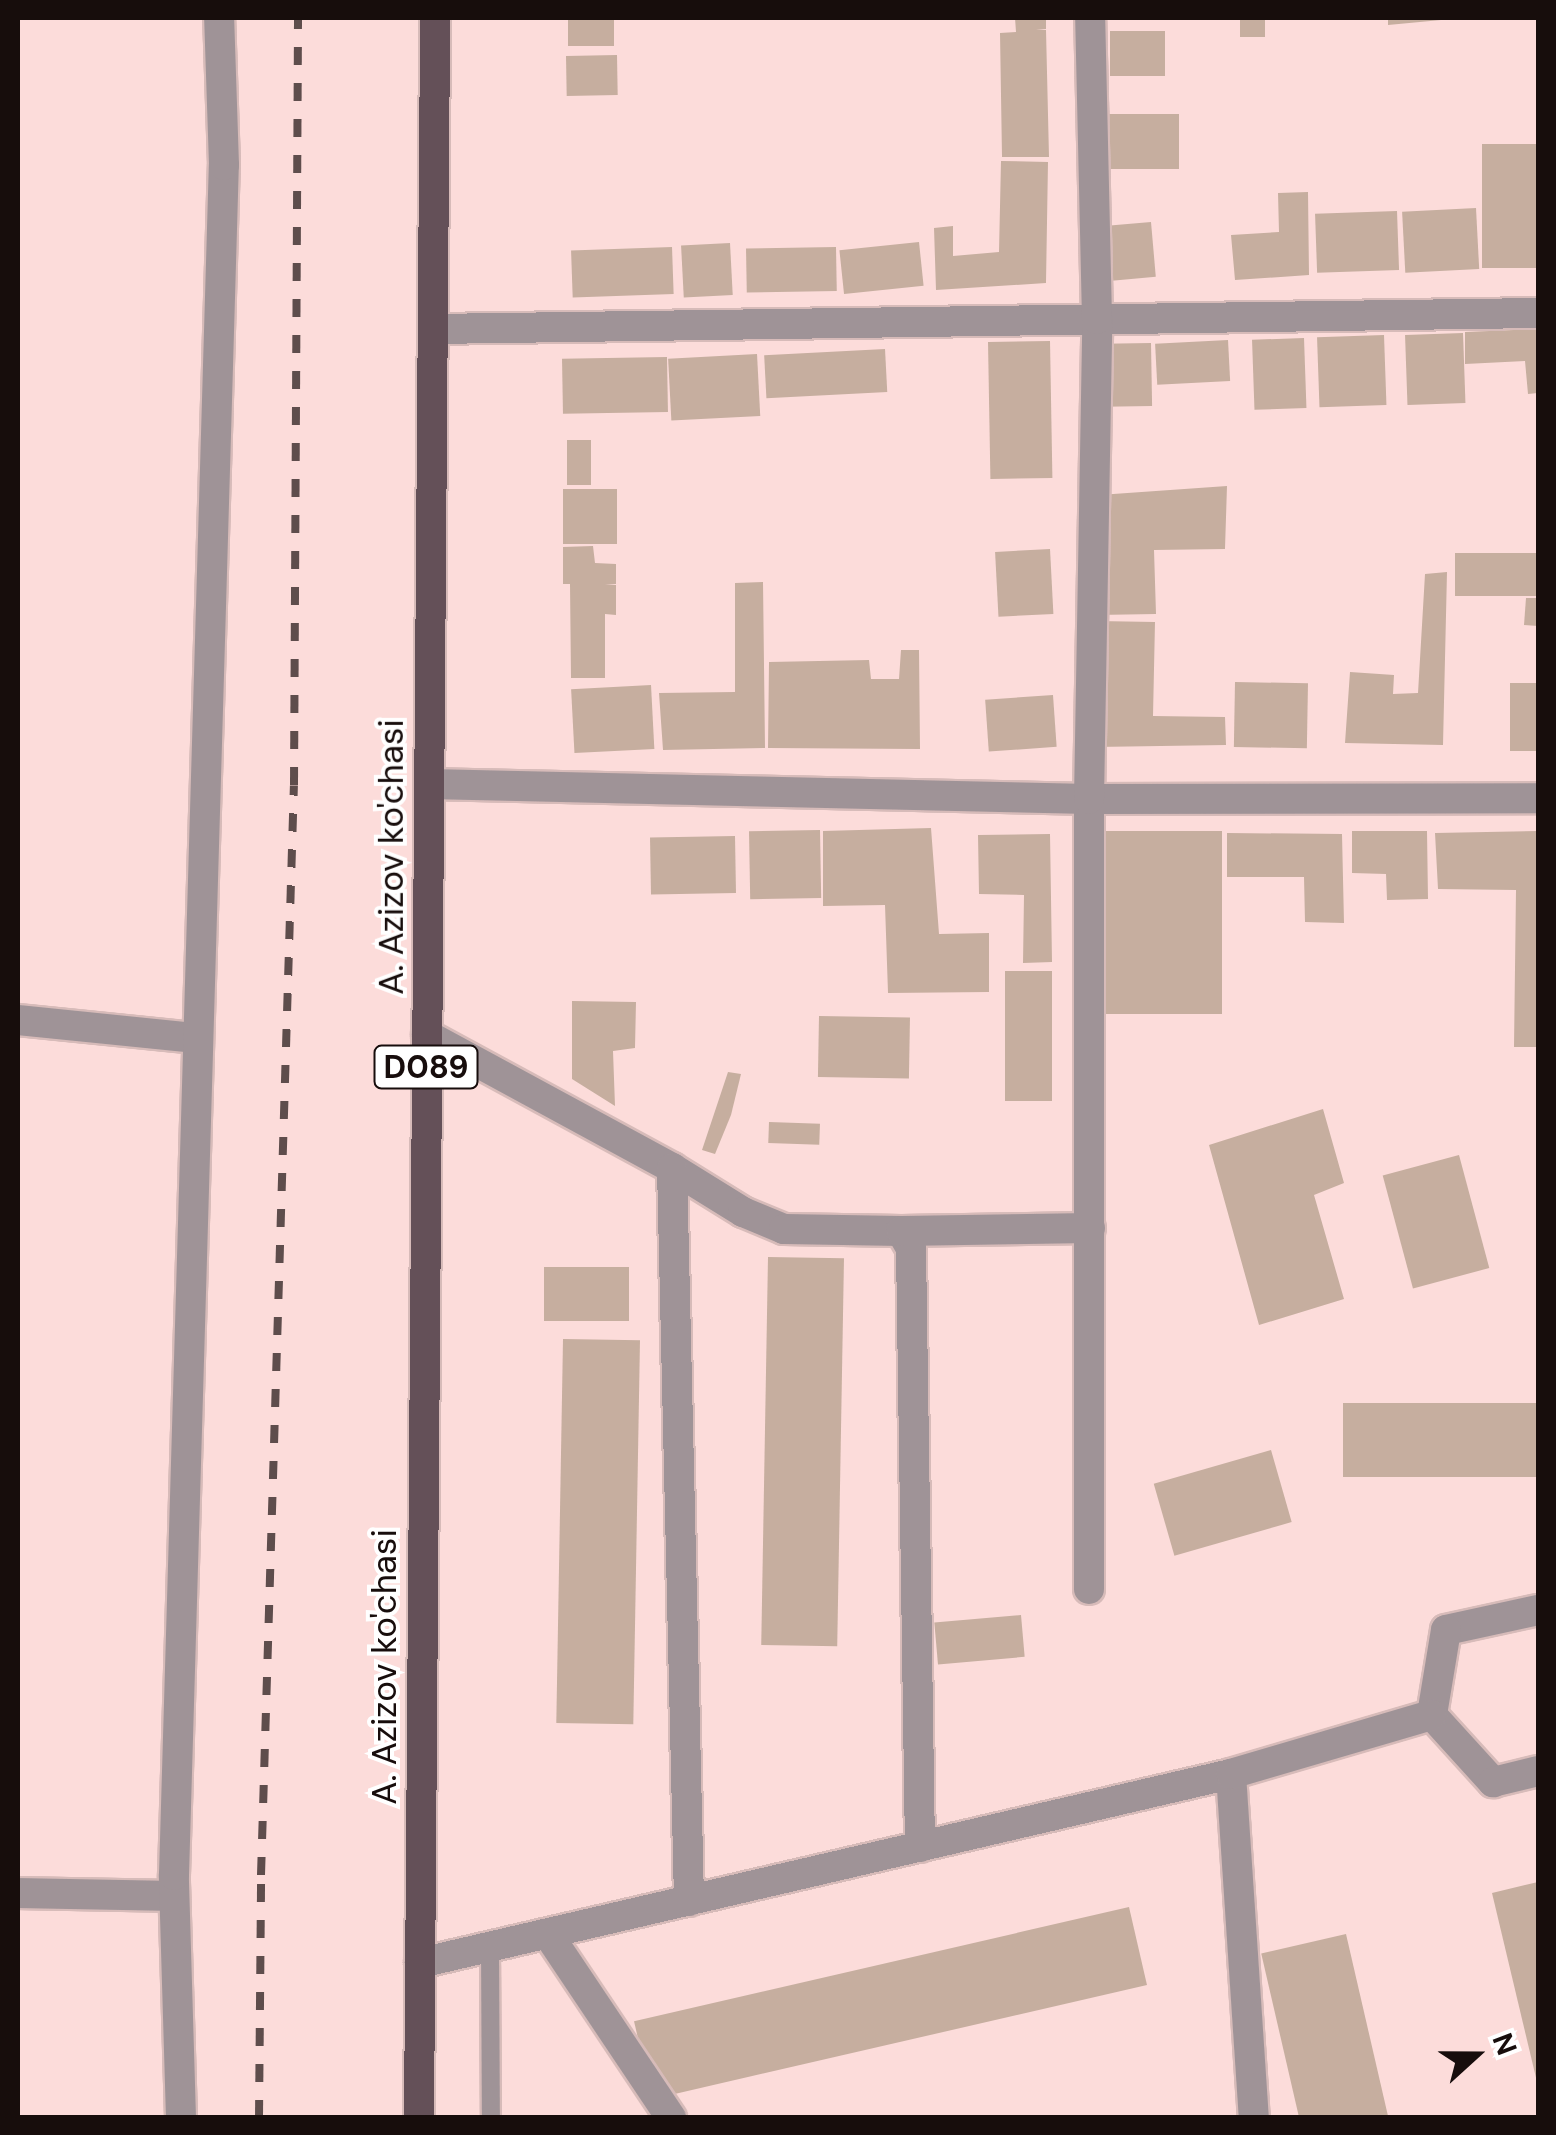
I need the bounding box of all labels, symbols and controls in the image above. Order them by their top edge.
street label: A. Azizov ko'chasi [370,719,412,995]
road number: D089 [374,1040,478,1094]
street label: A. Azizov ko'chasi [363,1529,405,1805]
north arrow [1426,2005,1526,2105]
text: N [1484,2028,1525,2060]

